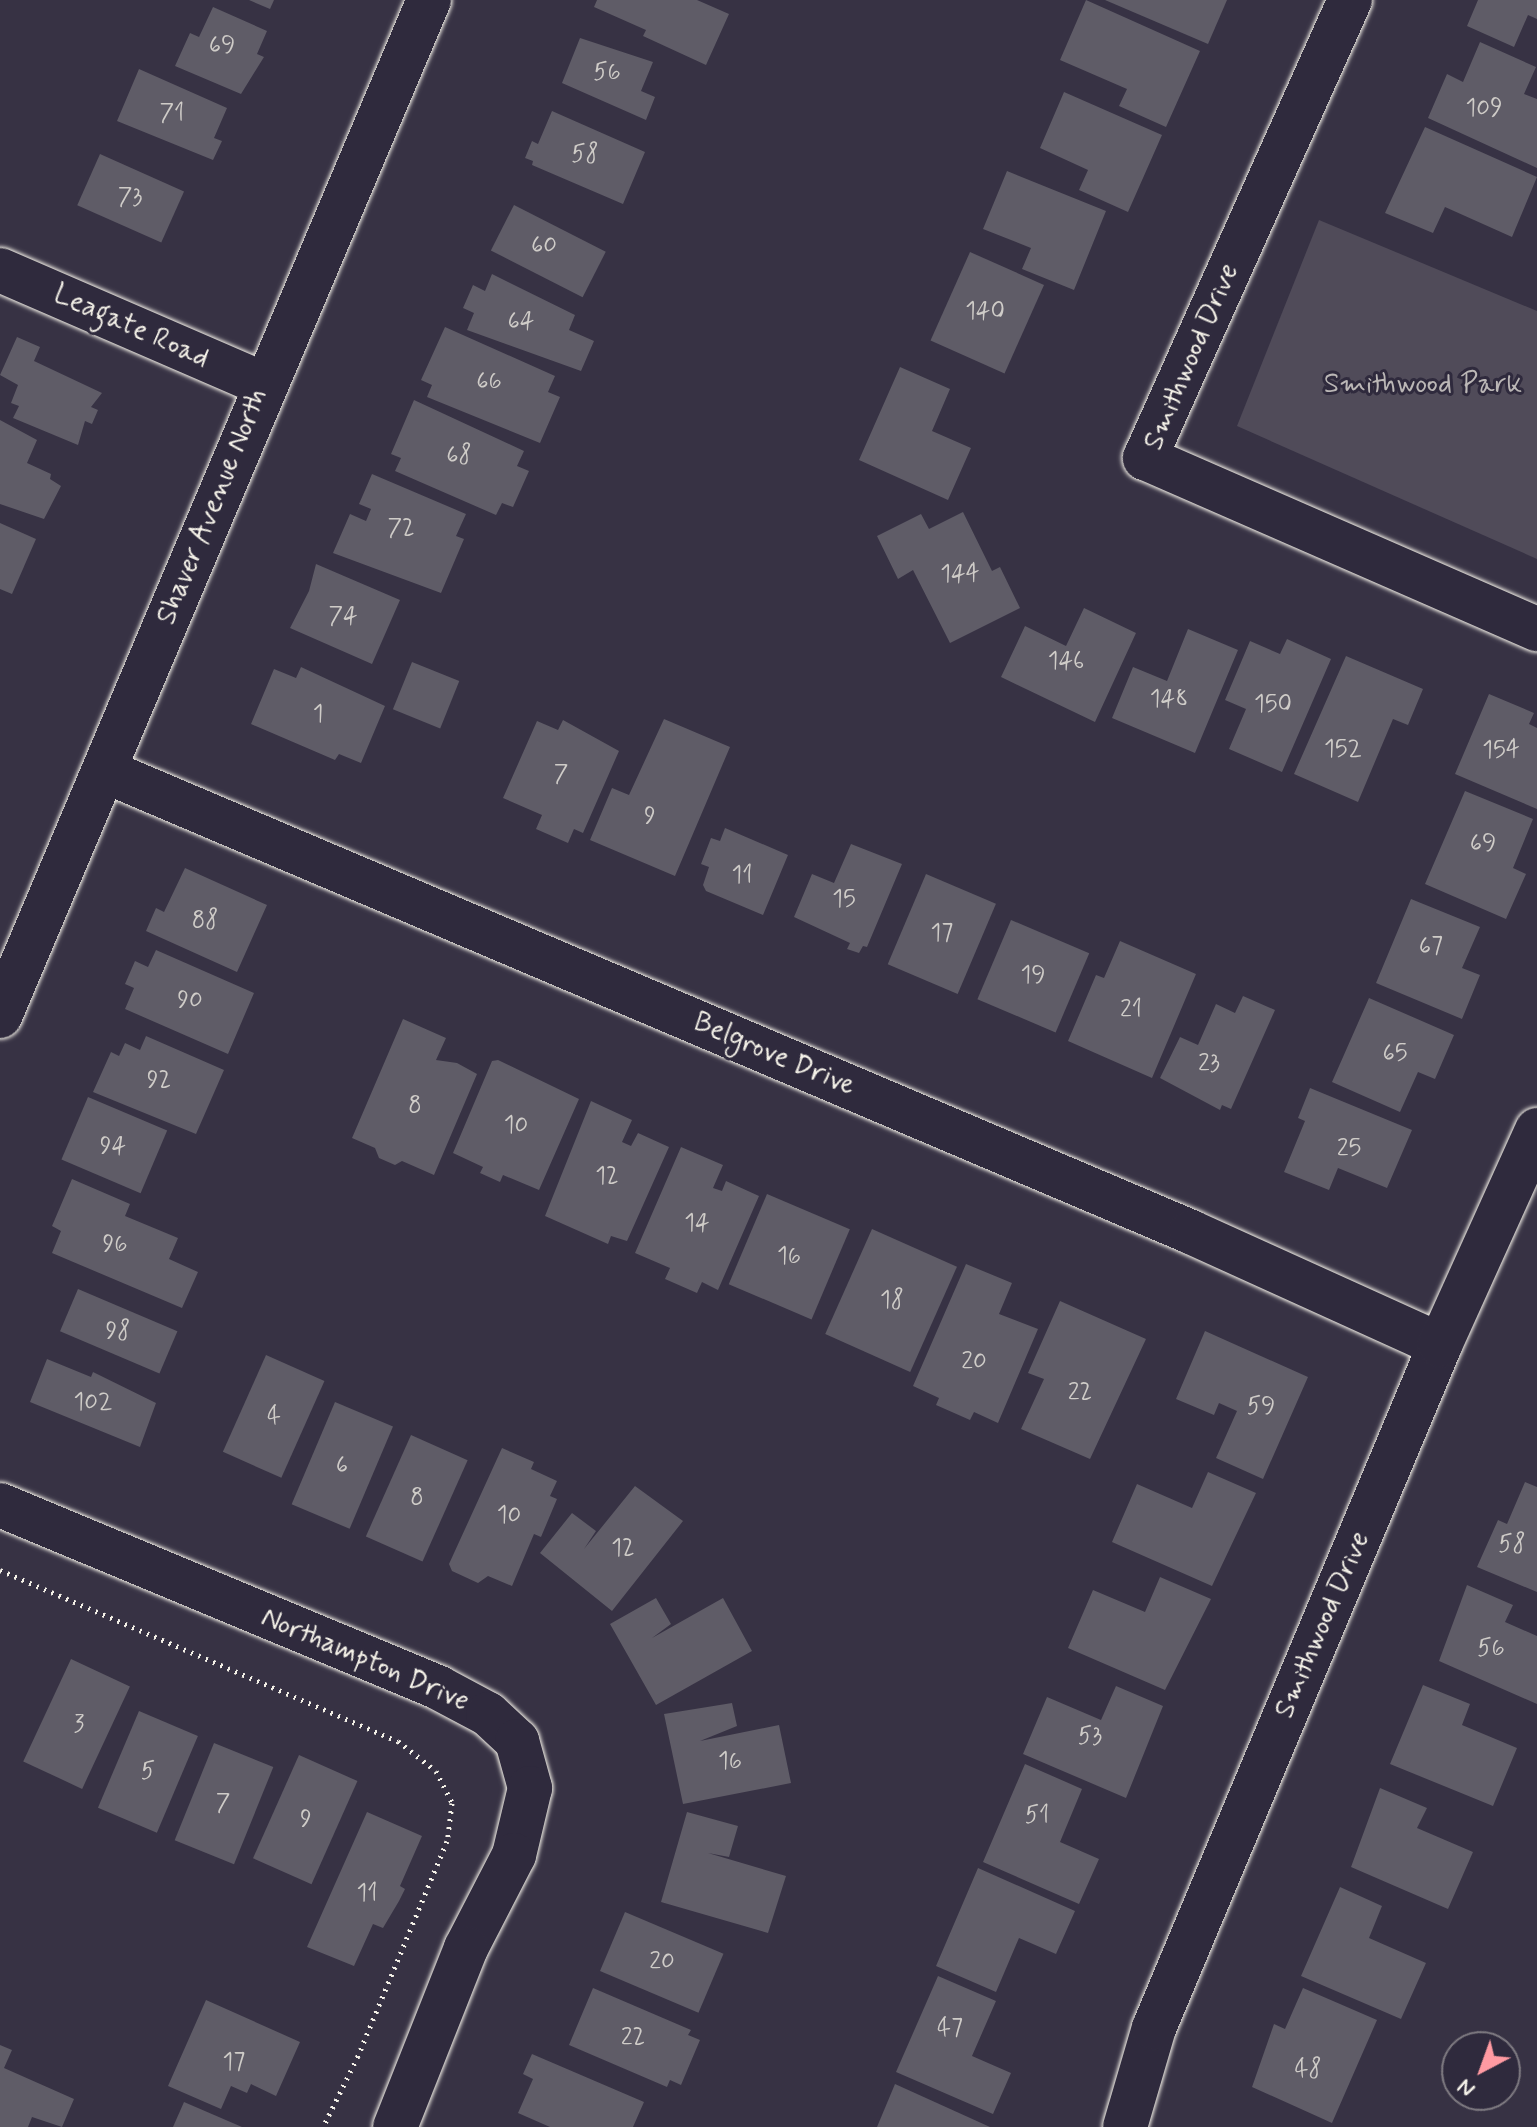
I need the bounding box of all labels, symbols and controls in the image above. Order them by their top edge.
house number: 69 [209,32,235,60]
house number: 56 [593,59,621,87]
house number: 109 [1465,95,1503,123]
house number: 71 [160,100,184,128]
house number: 58 [571,141,599,169]
house number: 73 [118,184,142,212]
house number: 60 [531,232,557,260]
street label: Smithwood Drive [1138,260,1246,454]
street label: Leagate Road [49,278,213,376]
house number: 140 [965,298,1005,326]
house number: 64 [508,308,534,336]
house number: 66 [476,368,502,396]
park label: Smithwood Park [1327,368,1519,402]
street label: Shaver Avenue North [151,386,275,628]
house number: 68 [446,442,472,470]
house number: 72 [387,515,415,543]
house number: 144 [940,561,980,589]
house number: 74 [328,603,358,631]
house number: 146 [1048,648,1084,676]
house number: 148 [1150,686,1188,714]
house number: 150 [1254,691,1292,719]
house number: 1 [313,701,323,729]
house number: 152 [1324,736,1362,764]
house number: 154 [1482,737,1520,765]
house number: 7 [554,761,568,789]
house number: 9 [644,803,656,831]
house number: 69 [1470,830,1496,858]
house number: 11 [731,862,753,890]
house number: 15 [832,886,856,914]
house number: 88 [192,907,218,935]
house number: 17 [931,920,953,948]
house number: 67 [1419,933,1443,961]
house number: 19 [1020,962,1046,990]
house number: 90 [177,987,203,1015]
house number: 21 [1120,996,1142,1024]
street label: Belgrove Drive [689,1006,859,1104]
house number: 65 [1382,1040,1408,1068]
house number: 23 [1198,1050,1220,1078]
house number: 92 [147,1067,171,1095]
house number: 8 [408,1092,422,1120]
house number: 10 [504,1112,528,1140]
house number: 94 [100,1133,126,1161]
house number: 25 [1337,1135,1361,1163]
house number: 12 [595,1163,619,1191]
house number: 14 [684,1210,710,1238]
house number: 96 [102,1231,128,1259]
house number: 16 [777,1243,801,1271]
house number: 18 [880,1287,904,1315]
house number: 98 [106,1318,130,1346]
house number: 20 [961,1348,987,1376]
house number: 22 [1068,1379,1092,1407]
house number: 102 [74,1389,112,1417]
house number: 59 [1247,1393,1275,1421]
house number: 4 [267,1403,281,1431]
house number: 6 [336,1452,348,1480]
house number: 8 [410,1484,424,1512]
house number: 10 [497,1502,521,1530]
street label: Smithwood Drive [1269,1528,1377,1722]
house number: 58 [1498,1531,1526,1559]
house number: 12 [611,1535,635,1563]
street label: Northampton Drive [257,1601,473,1719]
house number: 56 [1477,1635,1505,1663]
house number: 3 [74,1711,84,1739]
house number: 53 [1078,1723,1102,1751]
house number: 16 [718,1748,742,1776]
house number: 5 [141,1758,155,1786]
house number: 7 [216,1790,230,1818]
house number: 51 [1025,1802,1049,1830]
house number: 9 [300,1806,312,1834]
house number: 11 [356,1880,378,1908]
house number: 20 [649,1948,675,1976]
house number: 47 [937,2015,963,2043]
house number: 22 [621,2024,645,2052]
north arrow [1441,2031,1521,2111]
house number: 17 [223,2049,245,2077]
house number: 48 [1294,2056,1322,2084]
text: N [1452,2072,1481,2103]

